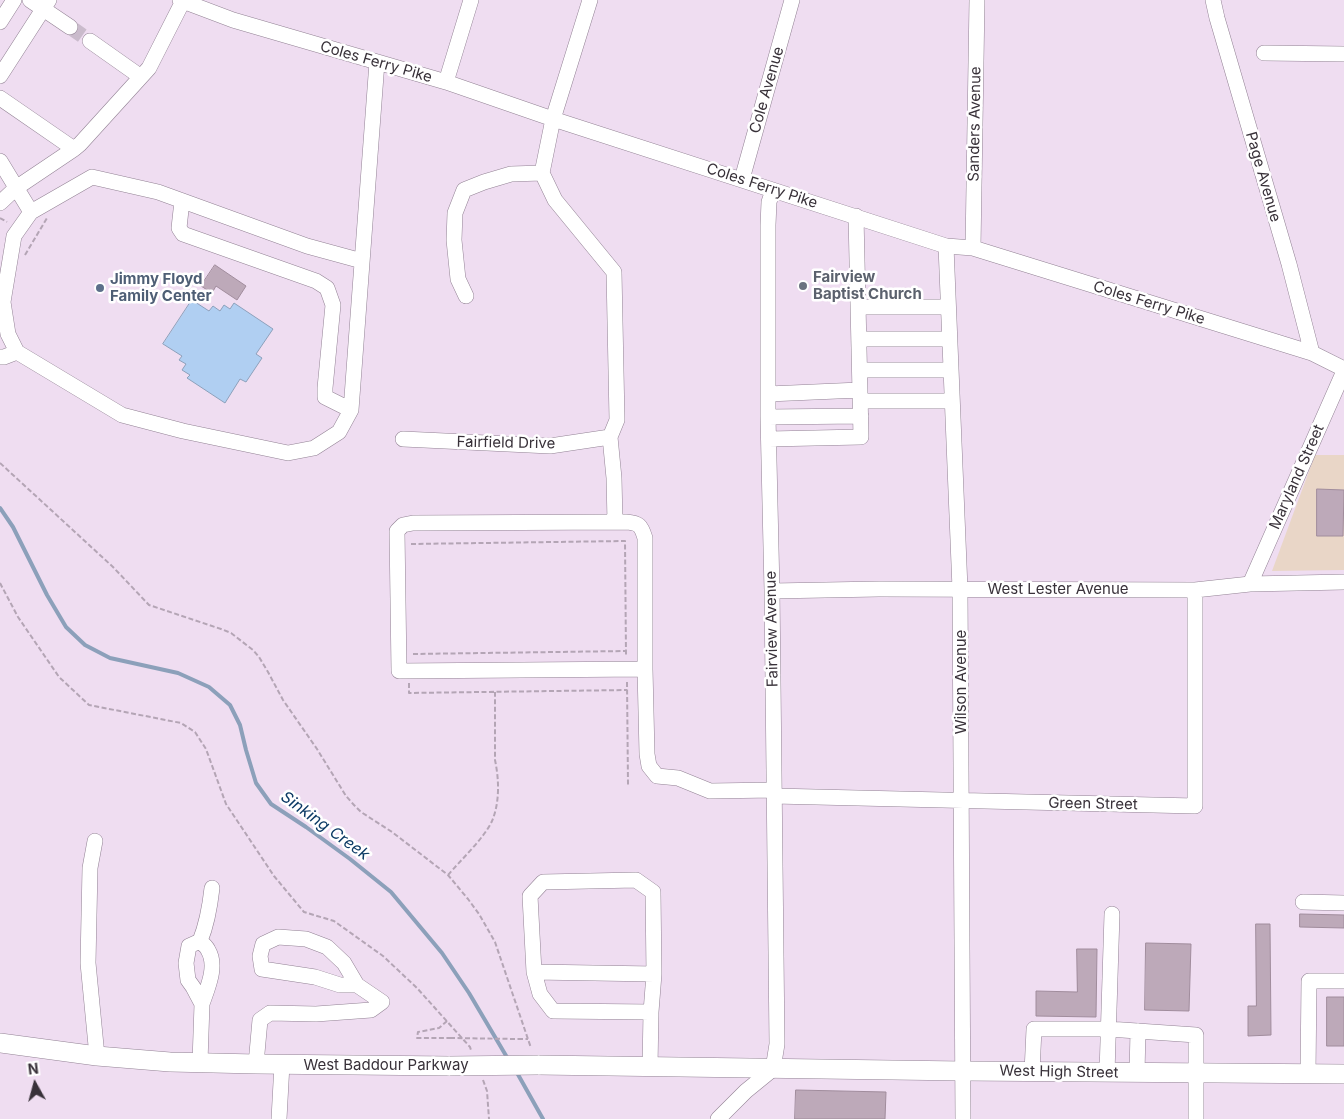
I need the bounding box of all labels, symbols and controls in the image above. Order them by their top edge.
street label: Coles Ferry Pike [318,37,434,87]
street label: Cole Avenue [746,45,788,135]
street label: Sanders Avenue [965,66,985,182]
street label: Page Avenue [1242,130,1284,224]
street label: Coles Ferry Pike [704,160,820,212]
place label: Fairview Baptist Church [813,268,922,303]
place label: Jimmy Floyd Family Center [110,270,212,305]
street label: Coles Ferry Pike [1091,277,1207,329]
marker: Fairview Baptist Church [797,280,809,292]
marker: Jimmy Floyd Family Center [94,282,106,294]
street label: Maryland Street [1266,422,1328,532]
street label: Fairfield Drive [457,433,555,453]
street label: Fairview Avenue [762,571,782,687]
street label: West Lester Avenue [987,580,1129,598]
street label: Wilson Avenue [952,630,970,734]
water label: Sinking Creek [277,787,373,865]
street label: Green Street [1048,794,1138,814]
street label: West Baddour Parkway [303,1056,469,1074]
north arrow [10,1059,60,1109]
text: N [27,1060,39,1078]
street label: West High Street [999,1062,1119,1082]

